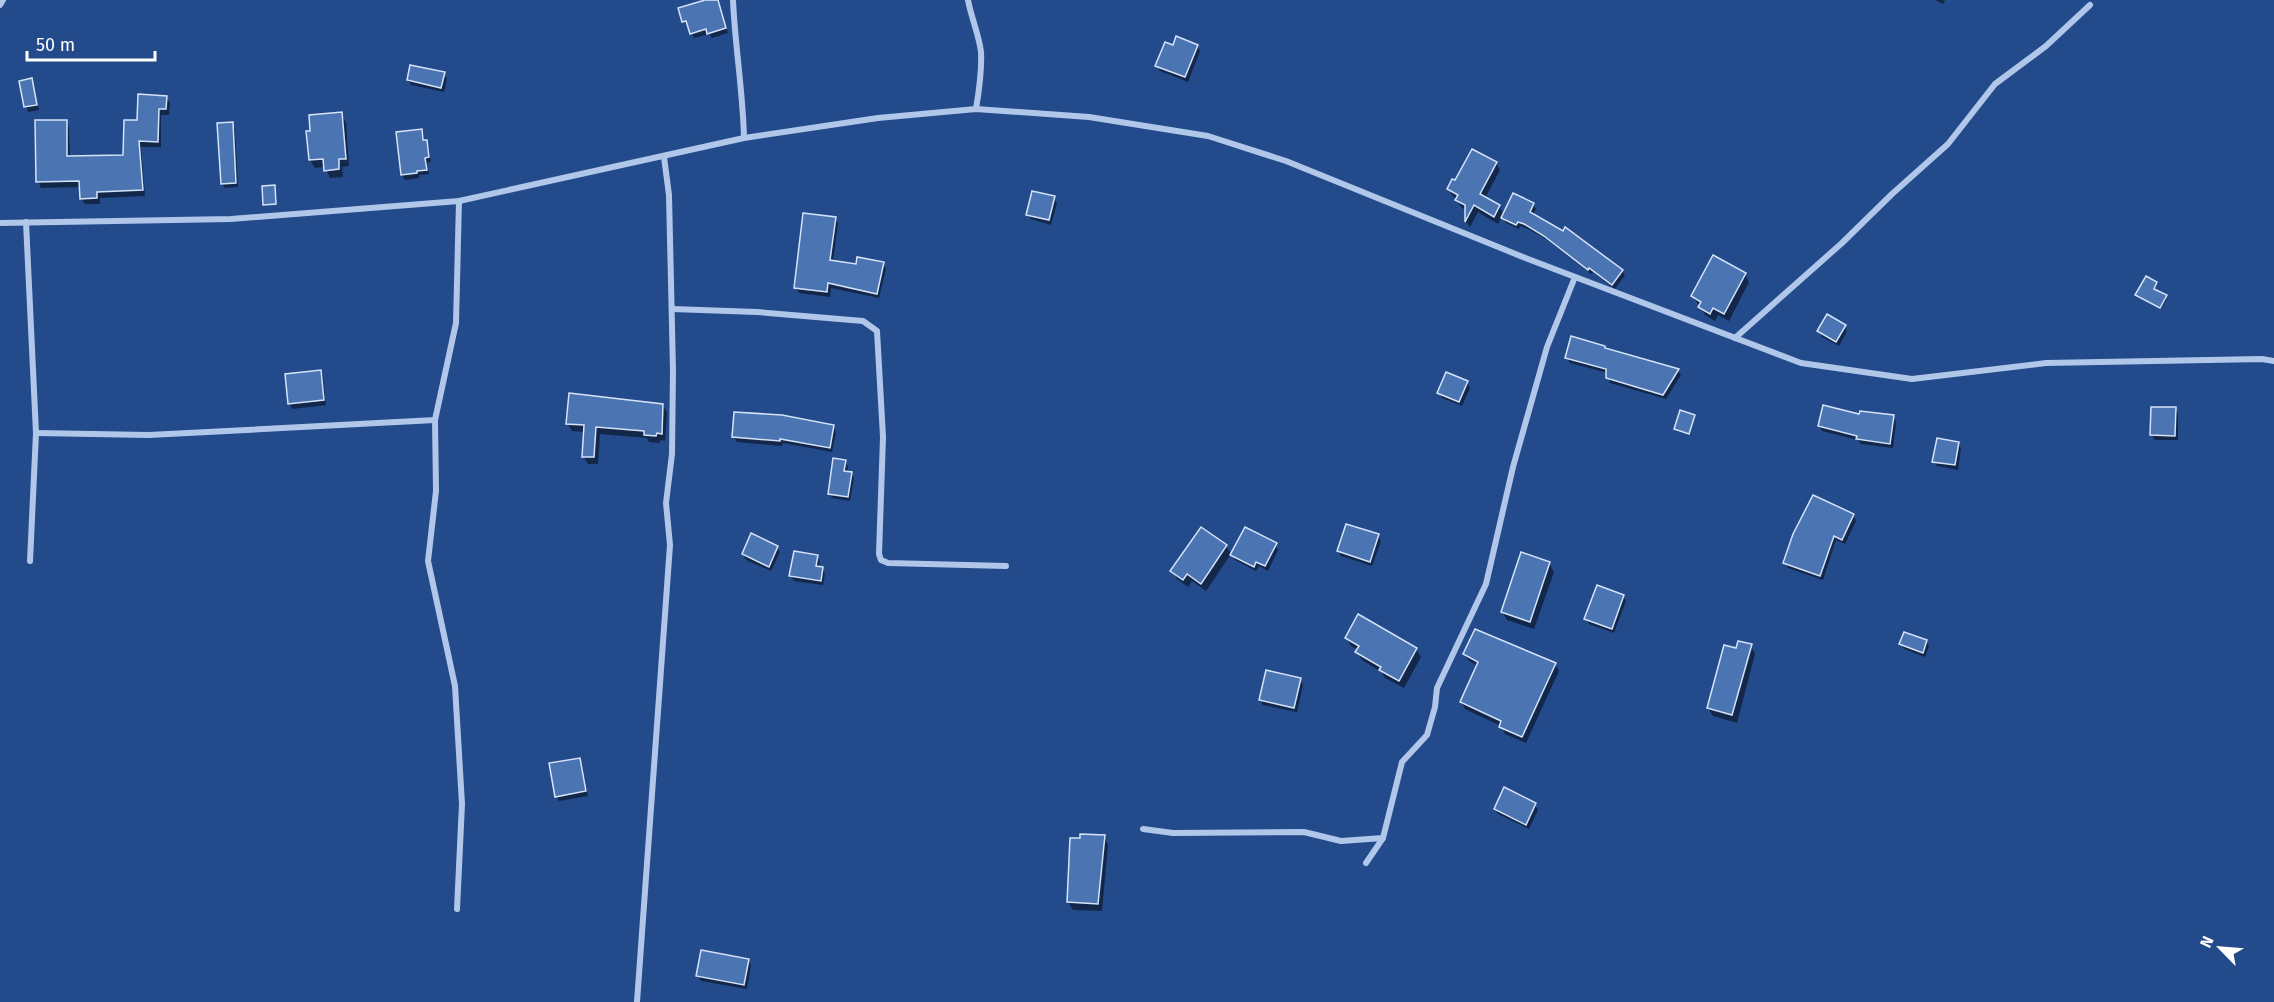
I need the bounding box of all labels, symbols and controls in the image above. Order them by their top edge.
scale bar [27,24,154,62]
text: 50 m [36,34,75,56]
north arrow [2190,918,2250,978]
text: N [2196,933,2218,951]

